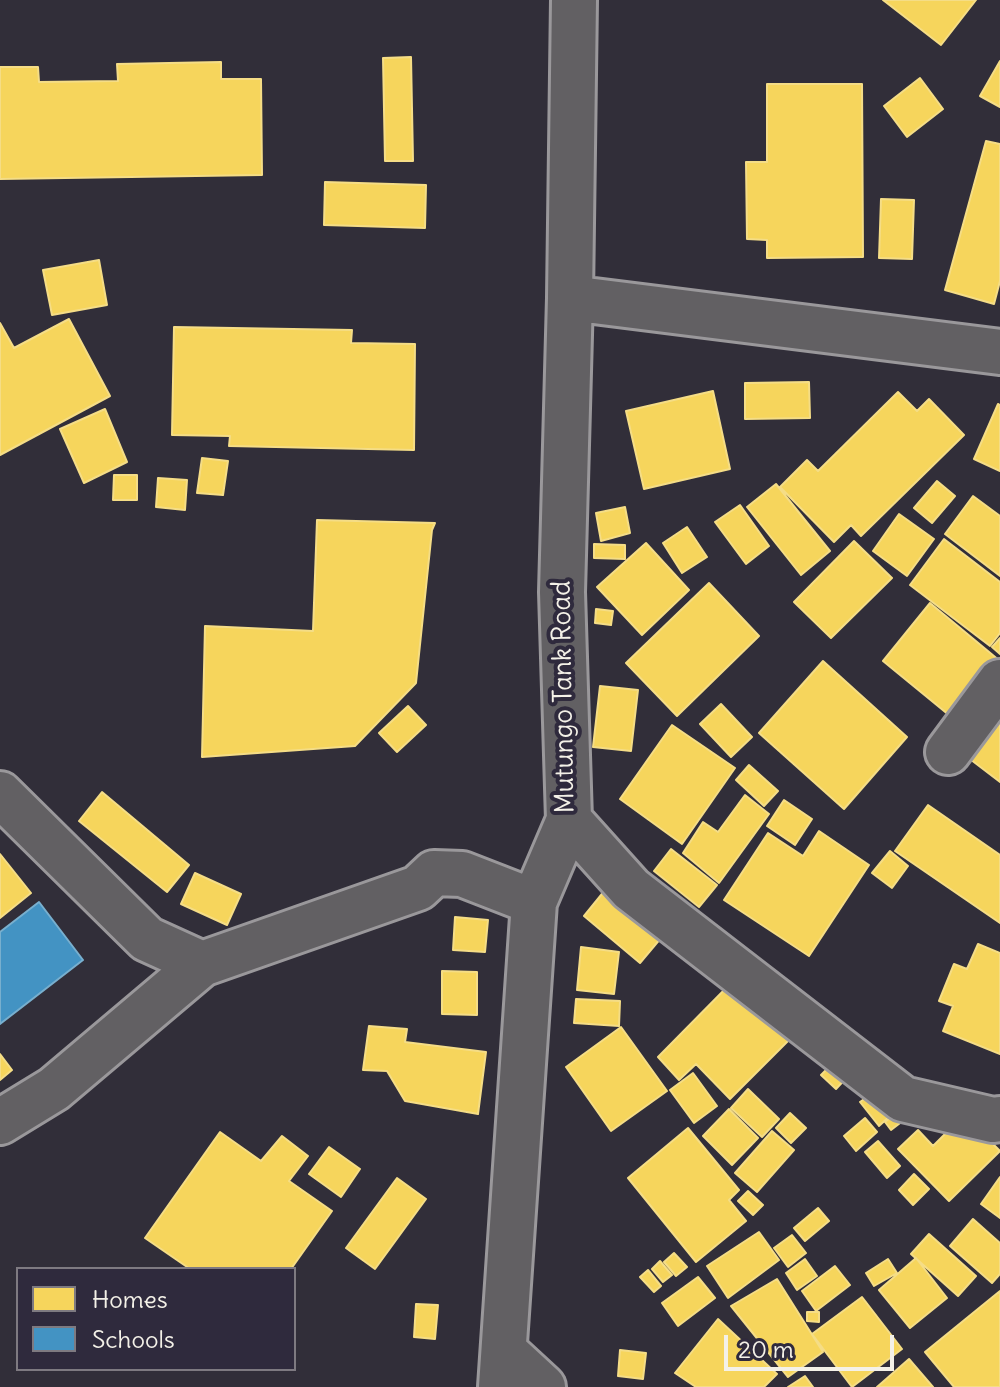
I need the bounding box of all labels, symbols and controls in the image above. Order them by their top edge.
street label: Mutungo Tank Road [546,580,582,814]
legend [16,1267,296,1371]
text: Homes [92,1284,168,1314]
scale bar [728,1319,898,1369]
text: Schools [92,1324,175,1354]
text: 20 m [738,1334,794,1364]

